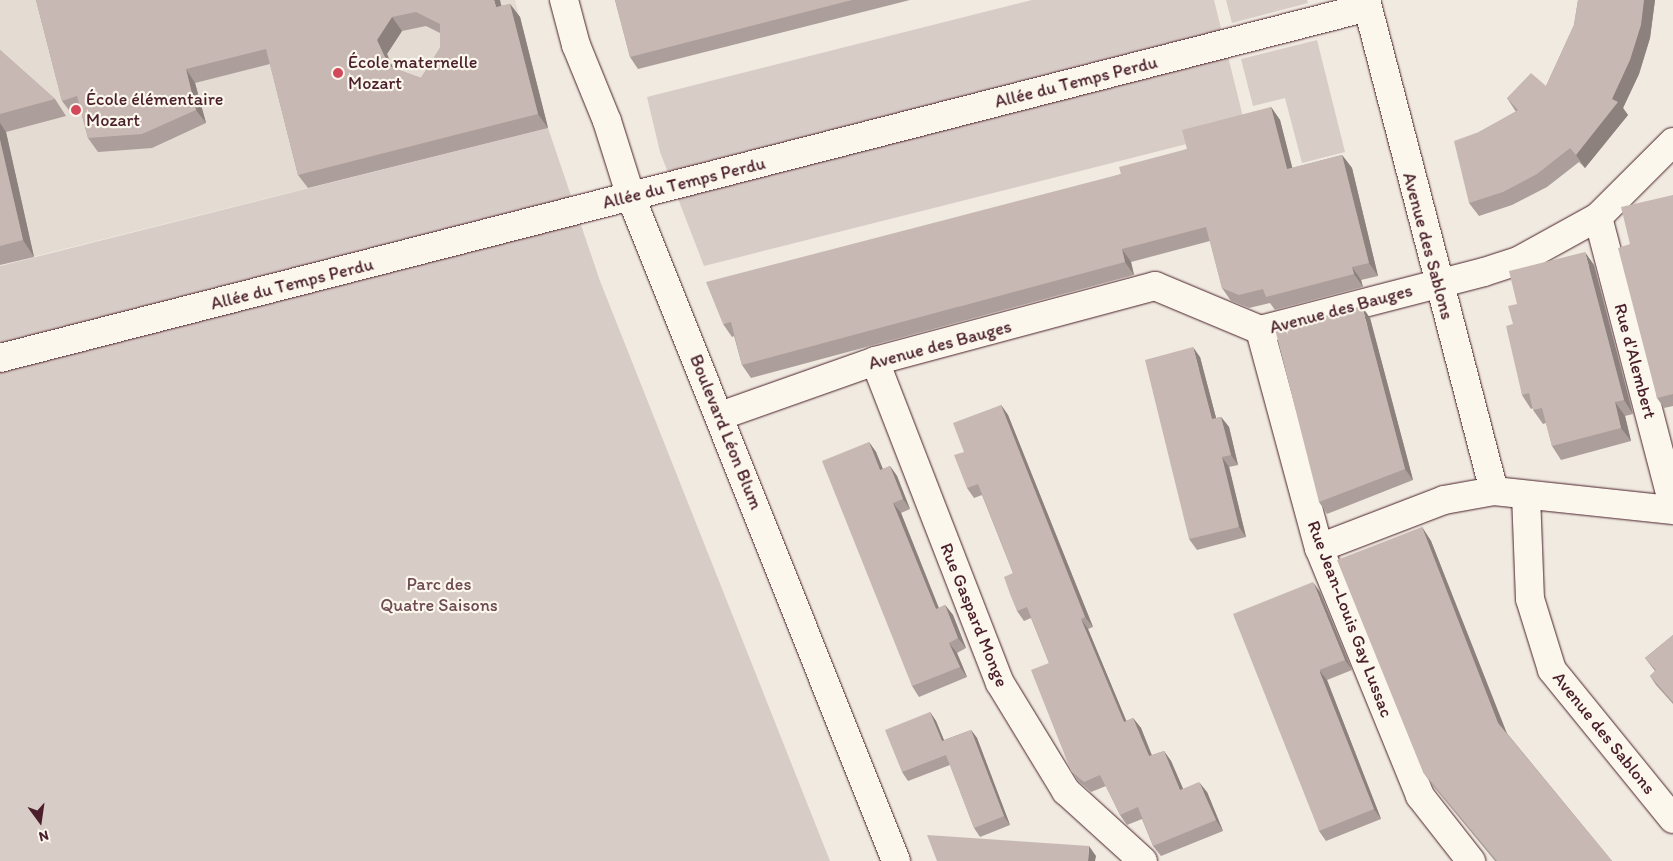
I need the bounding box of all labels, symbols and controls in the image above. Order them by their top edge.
place label: École maternelle Mozart [348,52,478,94]
street label: Allée du Temps Perdu [993,52,1159,112]
marker: École maternelle Mozart [332,67,344,79]
place label: École élémentaire Mozart [86,89,222,132]
marker: École élémentaire Mozart [70,104,82,116]
street label: Allée du Temps Perdu [601,153,767,213]
street label: Avenue des Sablons [1398,170,1458,322]
street label: Allée du Temps Perdu [209,254,375,314]
street label: Avenue des Bauges [1267,279,1415,339]
street label: Rue d'Alembert [1609,301,1661,421]
street label: Avenue des Bauges [866,315,1014,375]
street label: Boulevard Léon Blum [685,351,767,513]
street label: Rue Jean-Louis Gay Lussac [1303,518,1397,720]
street label: Rue Gaspard Monge [935,540,1013,690]
park label: Parc des Quatre Saisons [380,574,498,616]
street label: Avenue des Sablons [1548,667,1660,799]
north arrow [15,796,65,846]
text: N [37,827,50,845]

